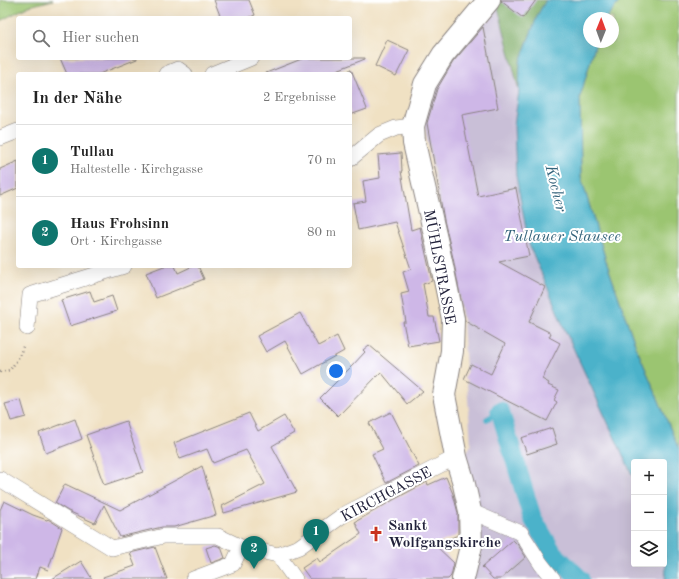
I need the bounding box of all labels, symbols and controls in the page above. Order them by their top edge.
north arrow [583,12,619,48]
search box [16,16,352,60]
icon: search [30,27,52,49]
text: Hier suchen [62,31,139,46]
text: In der Nähe [32,90,122,107]
text: 2 Ergebnisse [263,91,336,104]
text: Tullau [70,145,114,160]
text: 1 [41,154,49,167]
text: 70 m [307,154,336,167]
water label: Kocher [541,162,569,215]
text: Haltestelle · Kirchgasse [70,163,203,176]
street label: MÜHLSTRASSE [420,208,460,326]
text: Haus Frohsinn [70,217,169,232]
text: 2 [41,226,49,239]
text: 80 m [307,226,336,239]
water label: Tullauer Stausee [503,229,621,245]
text: Ort · Kirchgasse [70,235,162,248]
your location [326,361,346,381]
map controls [631,459,667,567]
button: + [631,459,667,495]
street label: KIRCHGASSE [339,465,435,526]
button: − [631,495,667,531]
pin: 1 [303,519,329,552]
place label: Sankt Wolfgangskirche [388,519,501,551]
church icon: Sankt Wolfgangskirche [367,525,385,543]
button: layers [631,531,667,567]
pin: 2 [241,536,267,569]

